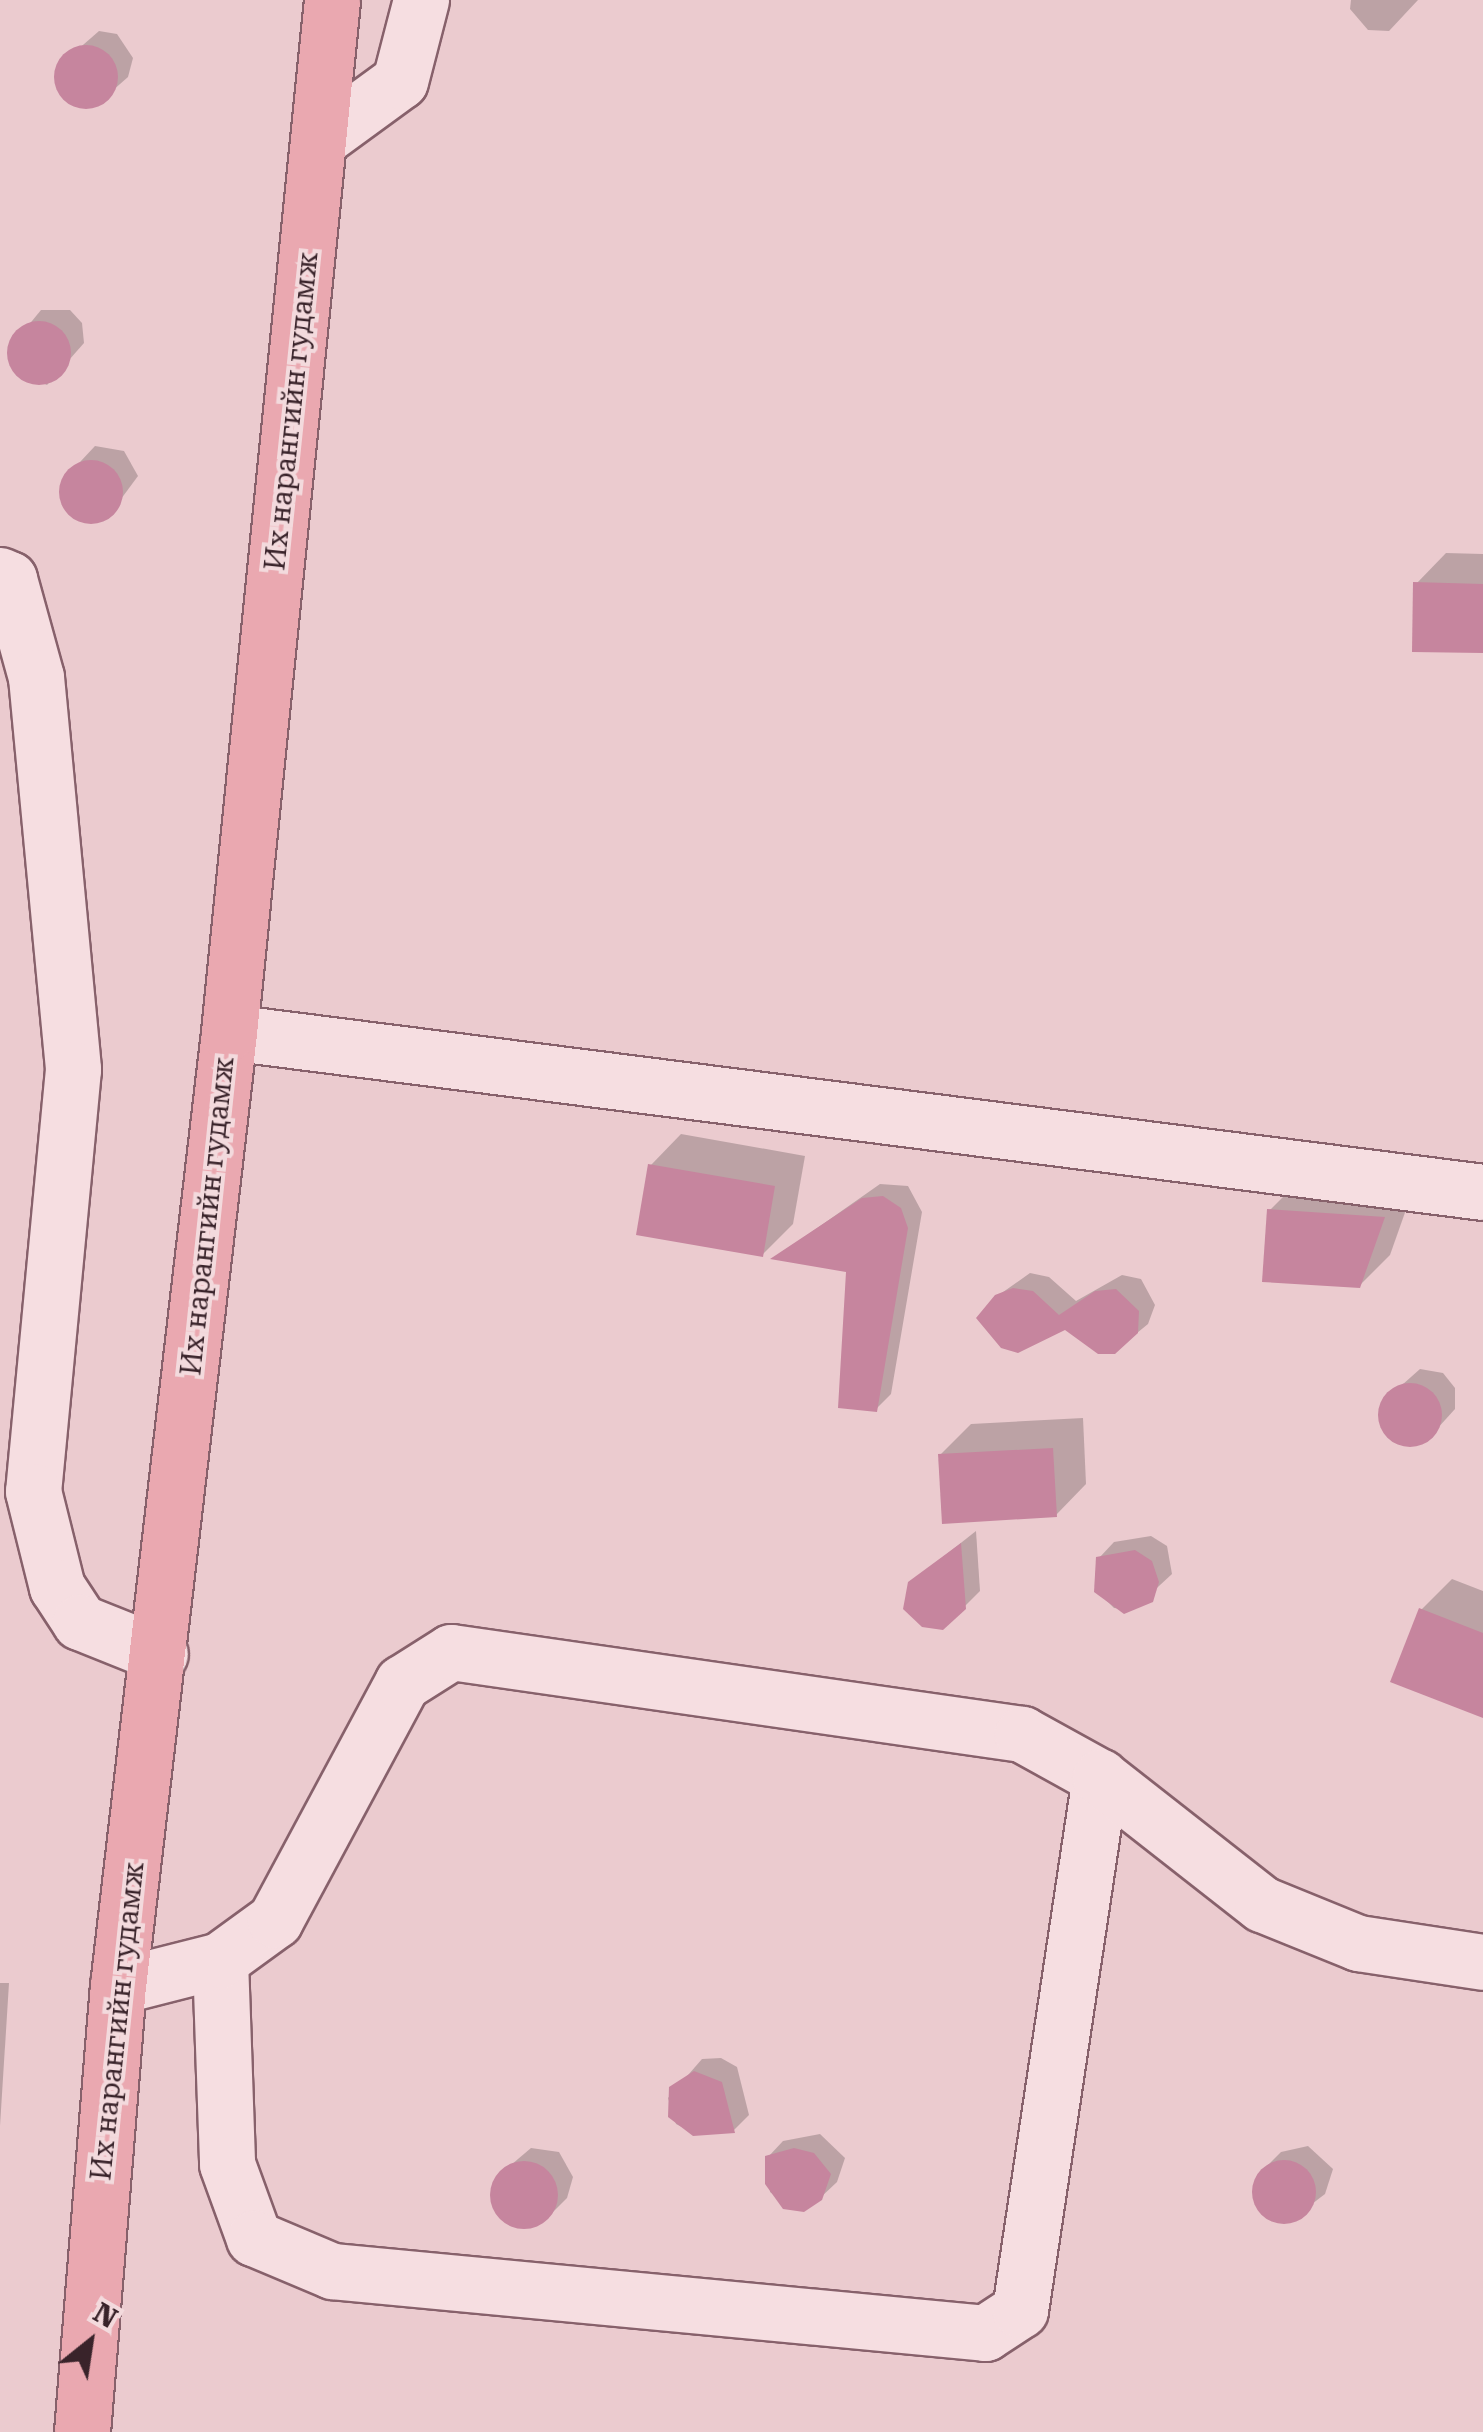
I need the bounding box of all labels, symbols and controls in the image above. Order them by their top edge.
street label: Их нарангийн гудамж [259,250,325,572]
street label: Их нарангийн гудамж [175,1055,241,1377]
street label: Их нарангийн гудамж [85,1860,151,2182]
north arrow [40,2292,140,2392]
text: N [88,2296,123,2335]

